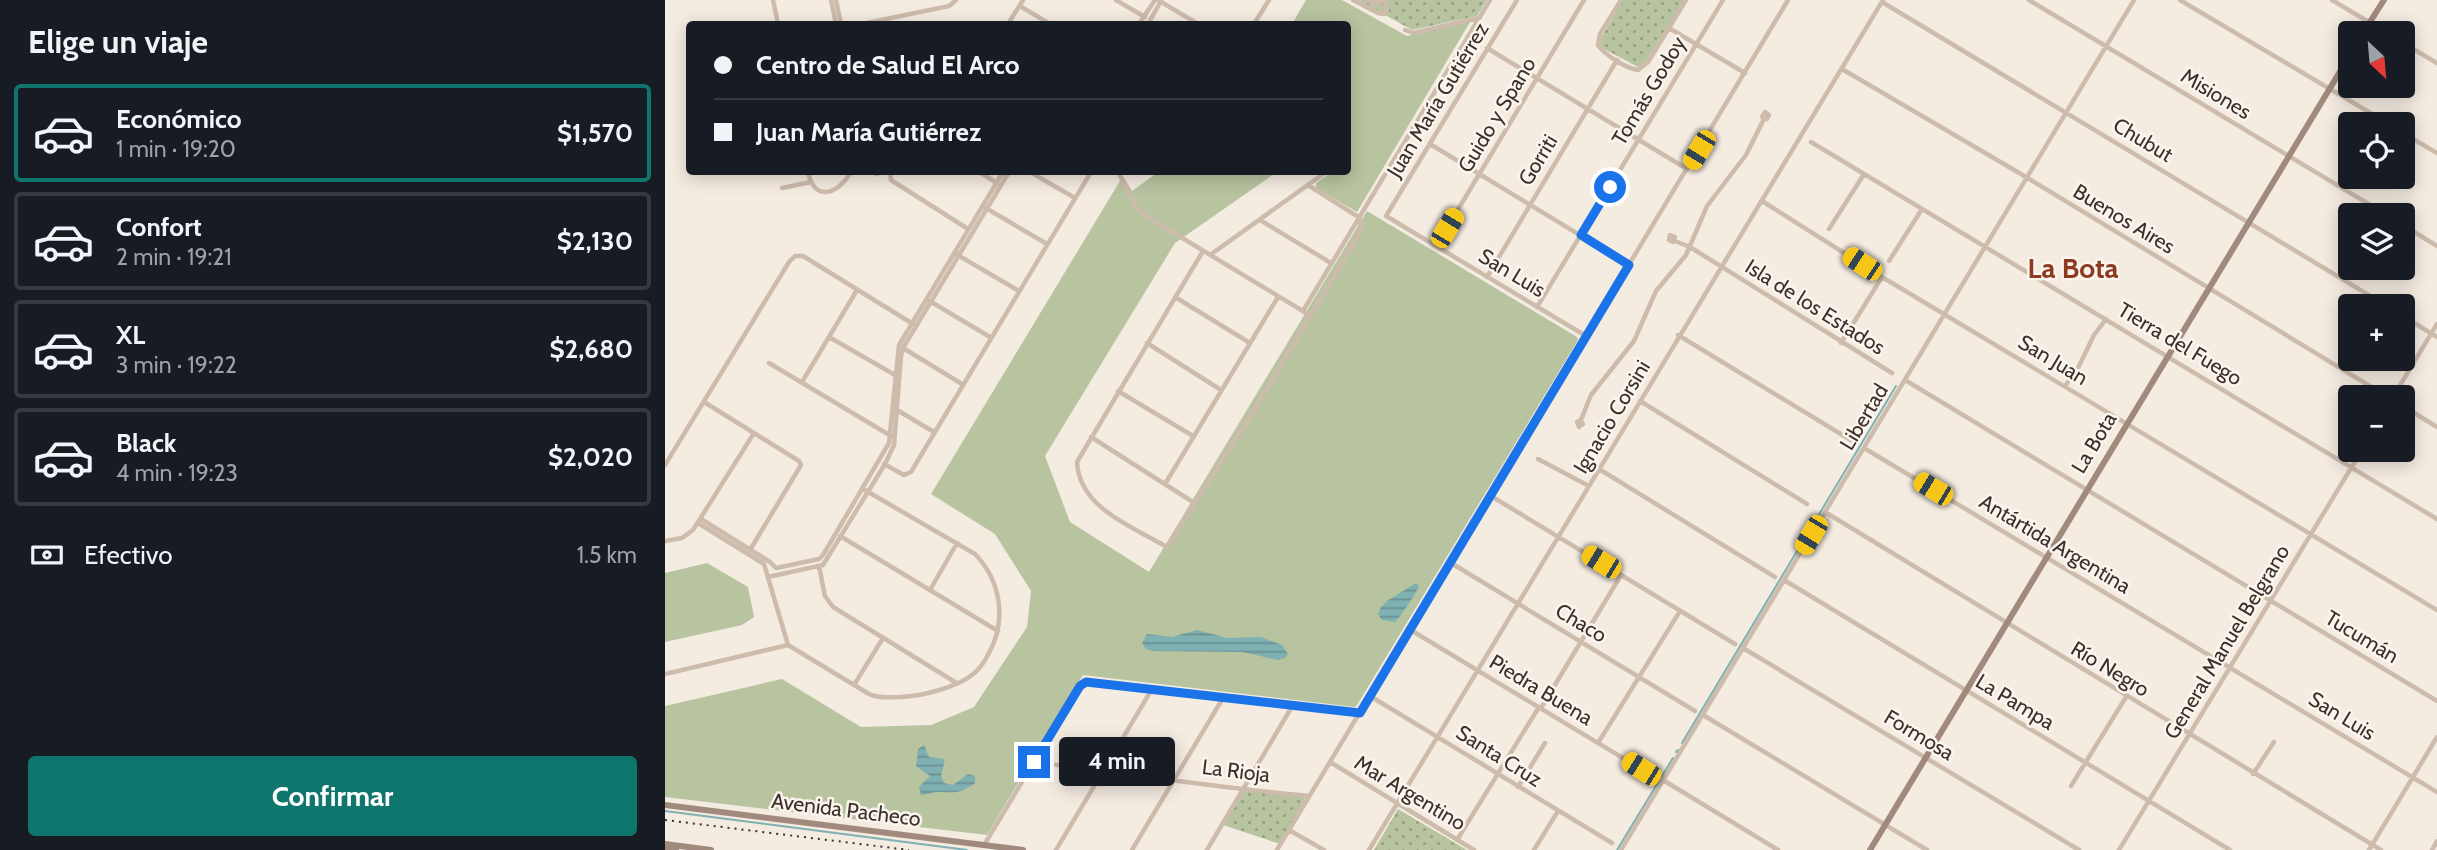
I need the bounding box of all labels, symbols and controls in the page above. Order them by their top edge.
street label: Juan María Gutiérrez [1381,18,1494,183]
north arrow [2338,21,2415,98]
map controls [2338,21,2415,462]
text: Elige un viaje [28,22,208,61]
street label: Tomás Godoy [1606,32,1691,150]
text: Centro de Salud El Arco [756,49,1020,81]
street label: Guido y Spano [1452,53,1541,177]
street label: Misiones [2177,63,2256,124]
icon: car [32,102,95,165]
text: Económico [116,103,242,135]
street label: Chubut [2109,112,2178,167]
button: locate [2338,112,2415,189]
text: Juan María Gutiérrez [756,116,981,148]
text: $1,570 [557,117,633,149]
car [1680,127,1719,173]
street label: Gorriti [1513,130,1562,190]
text: 1 min · 19:20 [116,135,236,163]
route start [1594,171,1626,203]
street label: Buenos Aires [2069,178,2180,259]
button: layers [2338,203,2415,280]
car [1428,205,1467,251]
icon: car [32,210,95,273]
text: Confort [116,211,202,243]
text: $2,130 [557,225,633,257]
text: 2 min · 19:21 [116,243,232,271]
street label: San Luis [1474,243,1550,302]
car [1839,244,1886,284]
district label: La Bota [2027,251,2119,285]
street label: Isla de los Estados [1741,254,1890,360]
button: + [2338,294,2415,371]
street label: Tierra del Fuego [2114,297,2247,390]
icon: car [32,318,95,381]
text: XL [116,319,145,351]
street label: San Juan [2014,329,2093,390]
text: $2,680 [549,333,633,365]
text: 3 min · 19:22 [116,351,237,379]
street label: Ignacio Corsini [1568,356,1655,478]
street label: Libertad [1834,379,1893,454]
button: − [2338,385,2415,462]
street label: La Bota [2066,408,2121,478]
icon: car [32,426,95,489]
text: Black [116,427,176,459]
text: $2,020 [548,441,633,473]
text: 4 min · 19:23 [116,459,238,487]
car [1910,469,1957,509]
street label: Antártida Argentina [1975,489,2135,599]
car [1792,512,1831,558]
icon: cash [28,536,66,574]
text: Efectivo [84,539,173,571]
street label: General Manuel Belgrano [2159,540,2295,743]
text: 1.5 km [577,541,637,569]
car [1578,542,1625,582]
street label: Chaco [1551,598,1611,648]
street label: Tucumán [2321,605,2403,668]
street label: Río Negro [2067,635,2154,702]
street label: Piedra Buena [1485,649,1597,730]
street label: La Pampa [1971,668,2059,735]
street label: San Luis [2304,686,2380,745]
street label: Formosa [1880,704,1959,765]
street label: Santa Cruz [1452,720,1547,792]
callout: 4 min [1059,738,1174,786]
route end [1018,746,1050,778]
text: 4 min [1088,747,1146,775]
car [1618,749,1665,789]
street label: Mar Argentino [1350,750,1470,836]
street label: La Rioja [1200,754,1272,788]
button: Confirmar [28,756,637,836]
street label: Avenida Pacheco [770,788,922,831]

